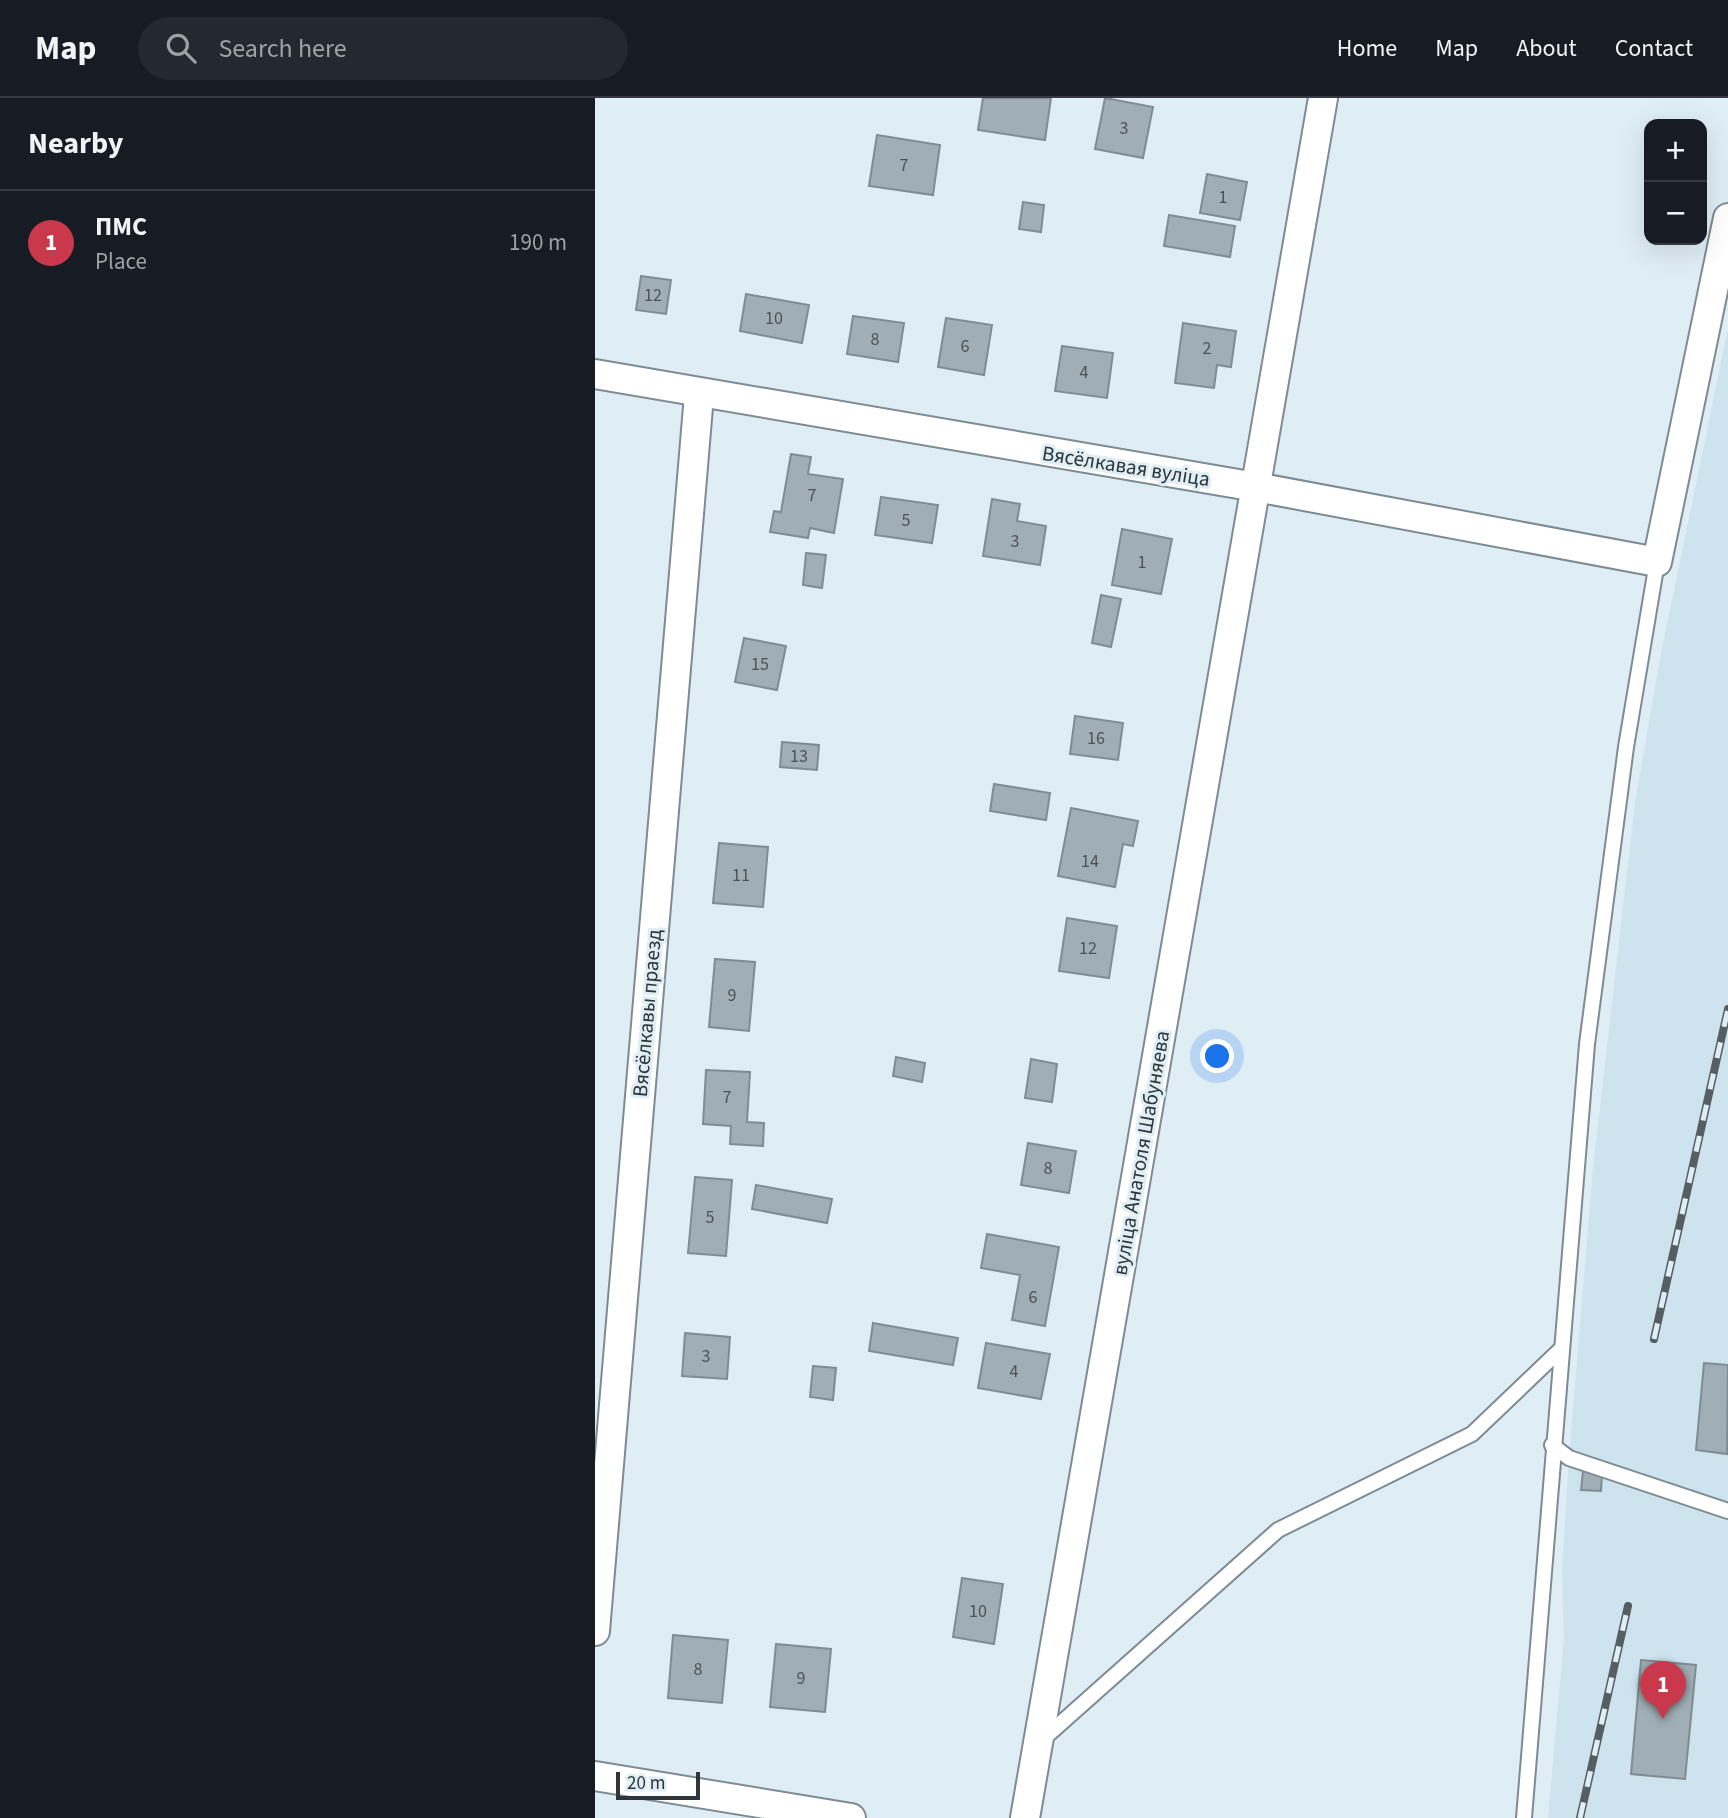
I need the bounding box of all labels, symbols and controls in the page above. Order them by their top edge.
search box [138,17,628,80]
text: Map [35,25,96,72]
icon: search [162,29,200,67]
text: Search here [218,30,347,67]
text: Home [1337,31,1397,66]
text: Map [1435,31,1478,66]
text: About [1516,31,1577,66]
text: Contact [1615,31,1693,66]
house number: 3 [1120,116,1129,141]
map controls [1644,119,1707,245]
button: + [1644,119,1707,182]
text: Nearby [28,122,123,165]
house number: 7 [900,153,909,178]
button: − [1644,182,1707,245]
house number: 1 [1219,185,1227,210]
text: ПМС [95,208,147,245]
text: 1 [45,226,57,259]
text: 190 m [509,226,567,259]
text: Place [95,245,147,278]
house number: 12 [644,283,662,308]
house number: 10 [765,306,783,331]
house number: 8 [871,327,880,352]
house number: 6 [961,334,970,359]
house number: 2 [1203,336,1212,361]
house number: 4 [1080,360,1089,385]
street label: Вясёлкавая вуліца [1040,438,1212,494]
house number: 7 [808,483,817,508]
house number: 5 [902,508,911,533]
house number: 3 [1011,529,1020,554]
house number: 1 [1138,550,1146,575]
house number: 15 [751,652,769,677]
house number: 16 [1087,726,1105,751]
house number: 13 [790,744,808,769]
house number: 14 [1081,849,1099,874]
house number: 11 [732,863,750,888]
street label: Вясёлкавы праезд [625,928,669,1098]
house number: 12 [1079,936,1097,961]
house number: 9 [728,983,737,1008]
street label: вуліца Анатоля Шабуняева [1105,1028,1177,1278]
your location [1200,1039,1234,1073]
house number: 7 [723,1085,732,1110]
house number: 8 [1044,1156,1053,1181]
house number: 5 [706,1205,715,1230]
house number: 6 [1029,1285,1038,1310]
house number: 3 [702,1344,711,1369]
house number: 4 [1010,1359,1019,1384]
house number: 10 [969,1599,987,1624]
house number: 8 [694,1657,703,1682]
pin: 1 [1640,1661,1686,1719]
house number: 9 [797,1666,806,1691]
scale bar [616,1769,700,1801]
text: 20 m [627,1770,665,1797]

